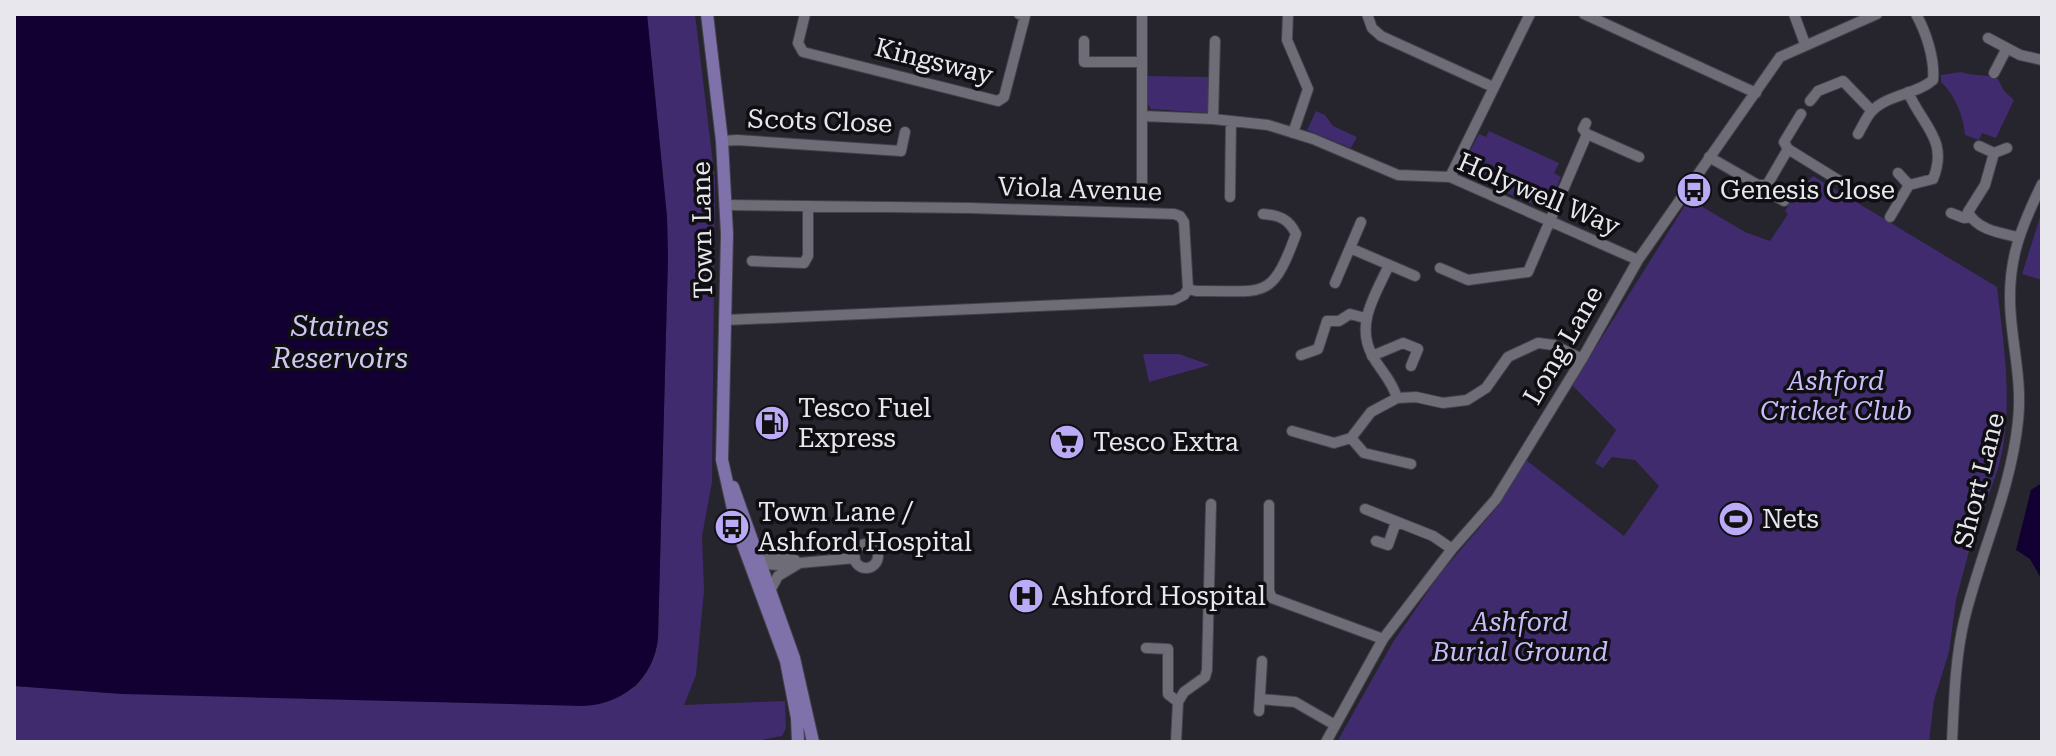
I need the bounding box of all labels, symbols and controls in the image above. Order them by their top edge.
street label: Kingsway [872,32,997,90]
street label: Scots Close [747,103,893,139]
street label: Holywell Way [1453,146,1625,242]
street label: Town Lane [686,161,718,299]
street label: Viola Avenue [997,171,1163,207]
bus stop icon: Genesis Close [1675,171,1713,209]
place label: Genesis Close [1720,175,1895,205]
street label: Long Lane [1517,280,1609,410]
water label: Staines Reservoirs [271,310,408,375]
park label: Ashford Cricket Club [1760,366,1912,426]
place label: Tesco Fuel Express [798,393,931,453]
fuel station icon: Tesco Fuel Express [753,404,791,442]
street label: Short Lane [1948,410,2010,550]
supermarket icon: Tesco Extra [1048,423,1086,461]
place label: Tesco Extra [1093,427,1239,457]
place label: Town Lane / Ashford Hospital [758,497,972,557]
sports icon: Nets [1717,500,1755,538]
place label: Nets [1762,504,1819,534]
bus stop icon: Town Lane / Ashford Hospital [713,508,751,546]
hospital icon: Ashford Hospital [1007,577,1045,615]
place label: Ashford Hospital [1052,581,1266,611]
park label: Ashford Burial Ground [1431,607,1608,667]

